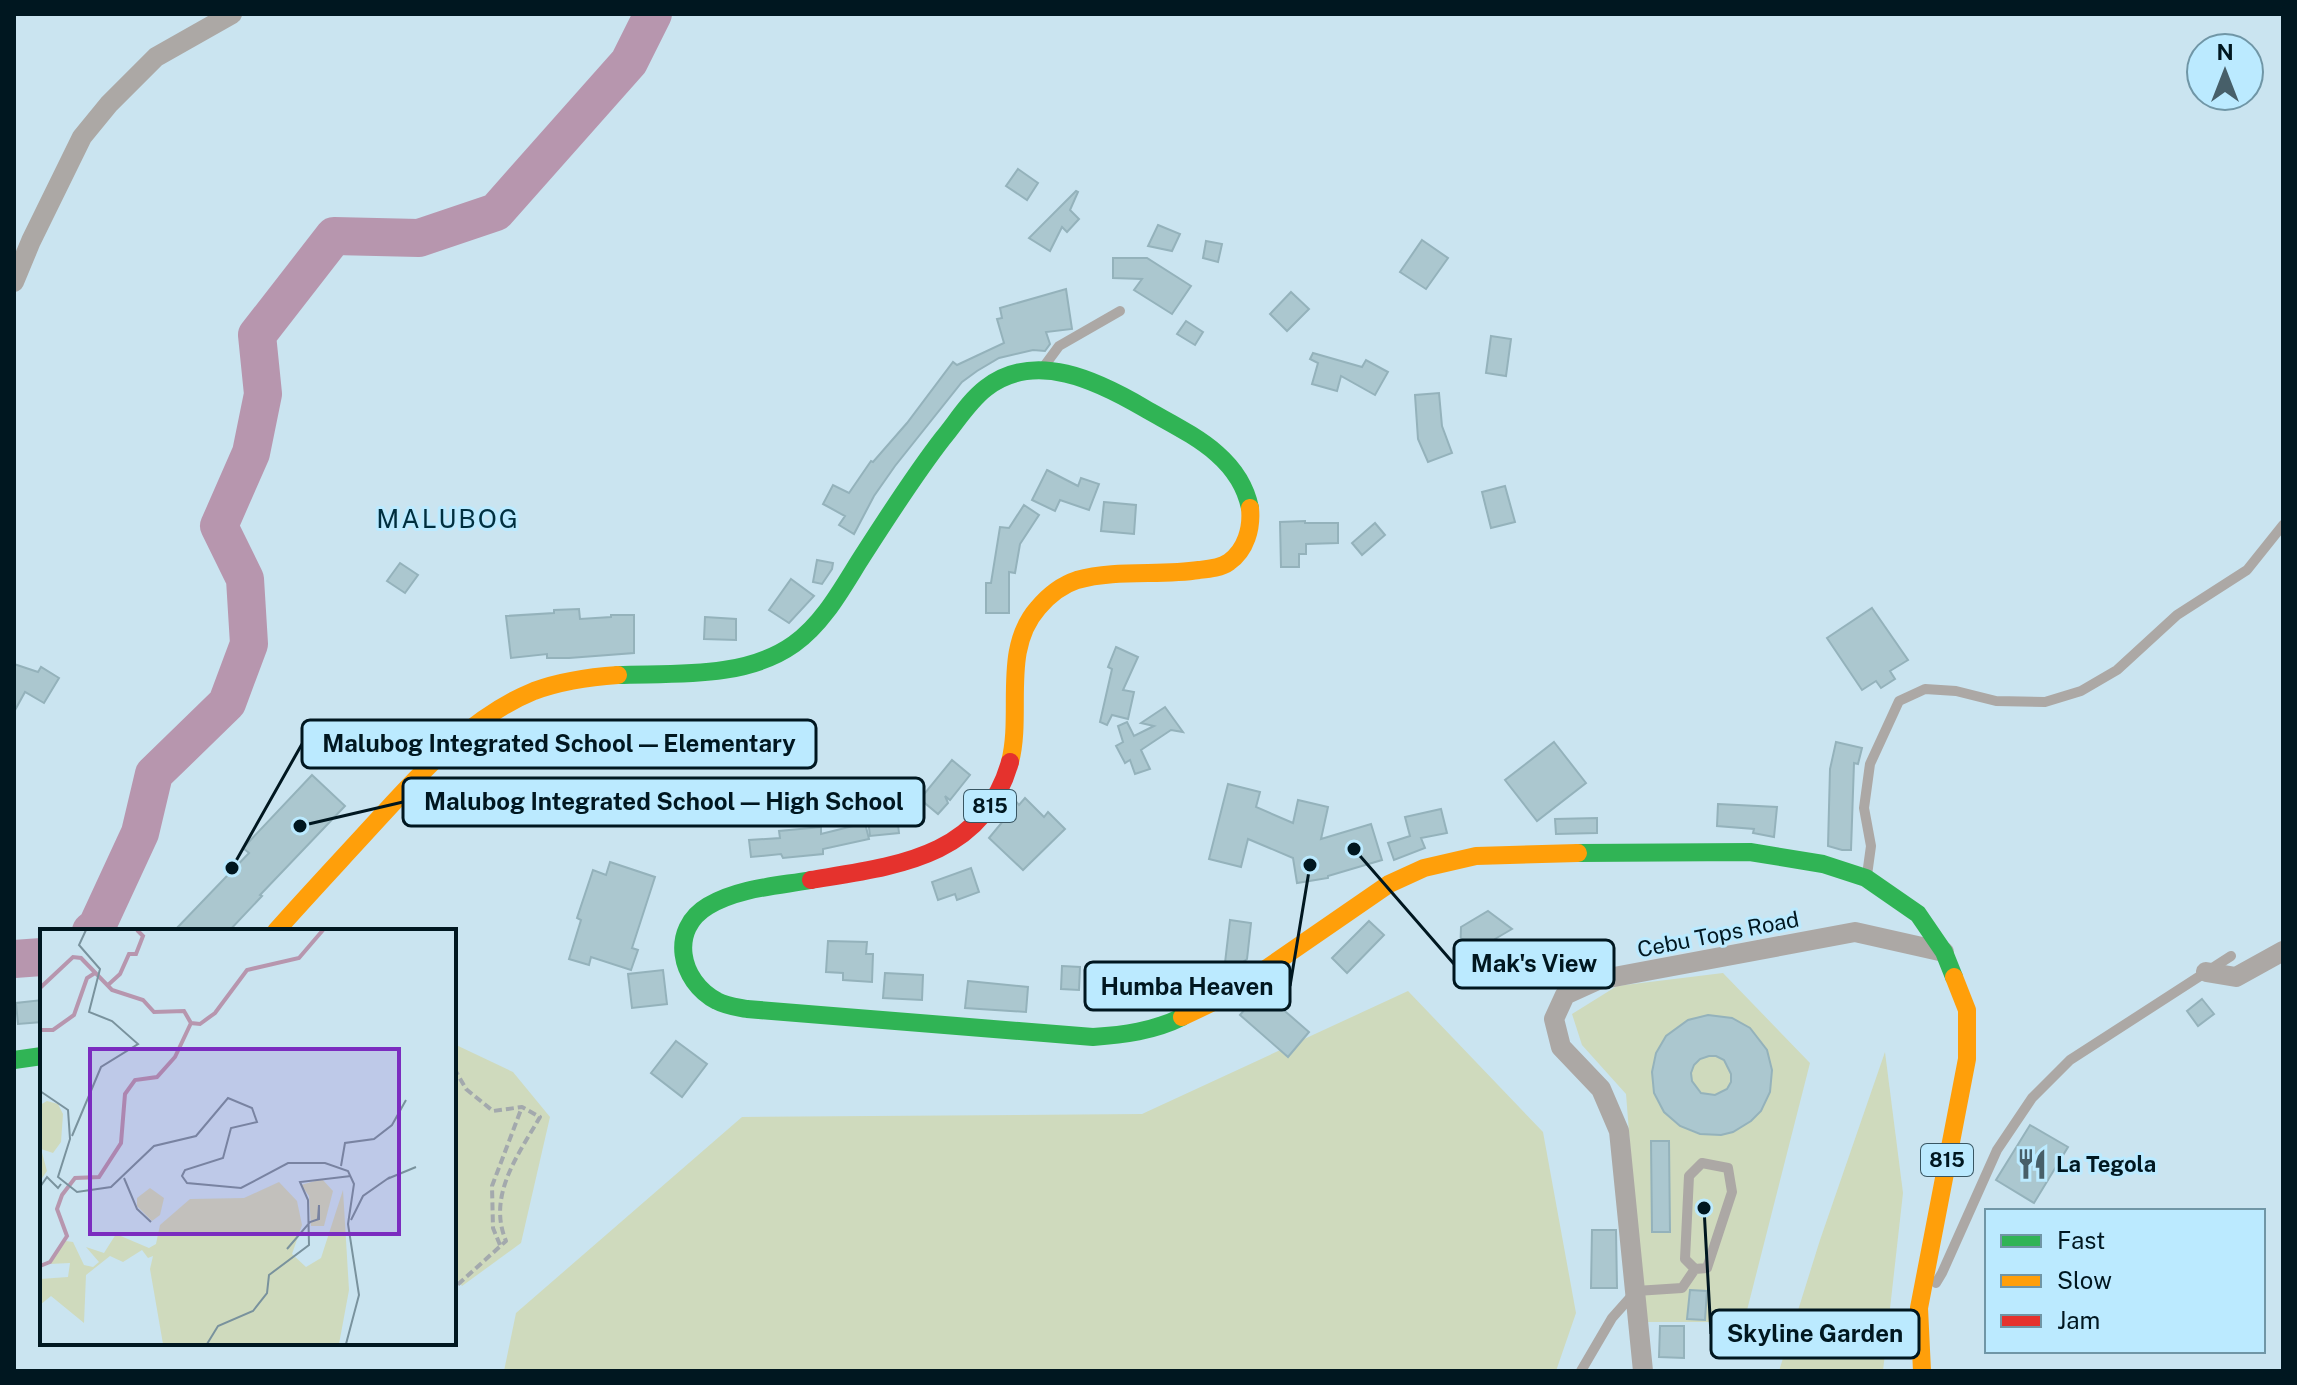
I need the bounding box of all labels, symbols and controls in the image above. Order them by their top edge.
north arrow [2185,32,2265,112]
text: N [2216,39,2234,65]
district label: MALUBOG [376,503,520,534]
callout: Malubog Integrated School — Elementary [302,720,816,768]
text: Malubog Integrated School — Elementary [322,729,796,757]
callout: Malubog Integrated School — High School [403,778,924,826]
text: Malubog Integrated School — High School [424,787,904,815]
road number: 815 [964,790,1016,822]
street label: Cebu Tops Road [1635,906,1801,962]
inset map [40,929,456,1345]
callout: Mak's View [1454,940,1614,988]
text: Mak's View [1471,949,1597,977]
callout: Humba Heaven [1085,962,1290,1010]
text: Humba Heaven [1100,972,1274,1000]
road number: 815 [1921,1144,1973,1176]
restaurant icon: La Tegola [2015,1147,2049,1181]
place label: La Tegola [2056,1151,2156,1177]
legend [1985,1209,2265,1353]
text: Fast [2057,1226,2105,1254]
text: Slow [2057,1266,2112,1294]
text: Jam [2057,1306,2100,1334]
callout: Skyline Garden [1711,1310,1919,1358]
text: Skyline Garden [1727,1319,1903,1347]

